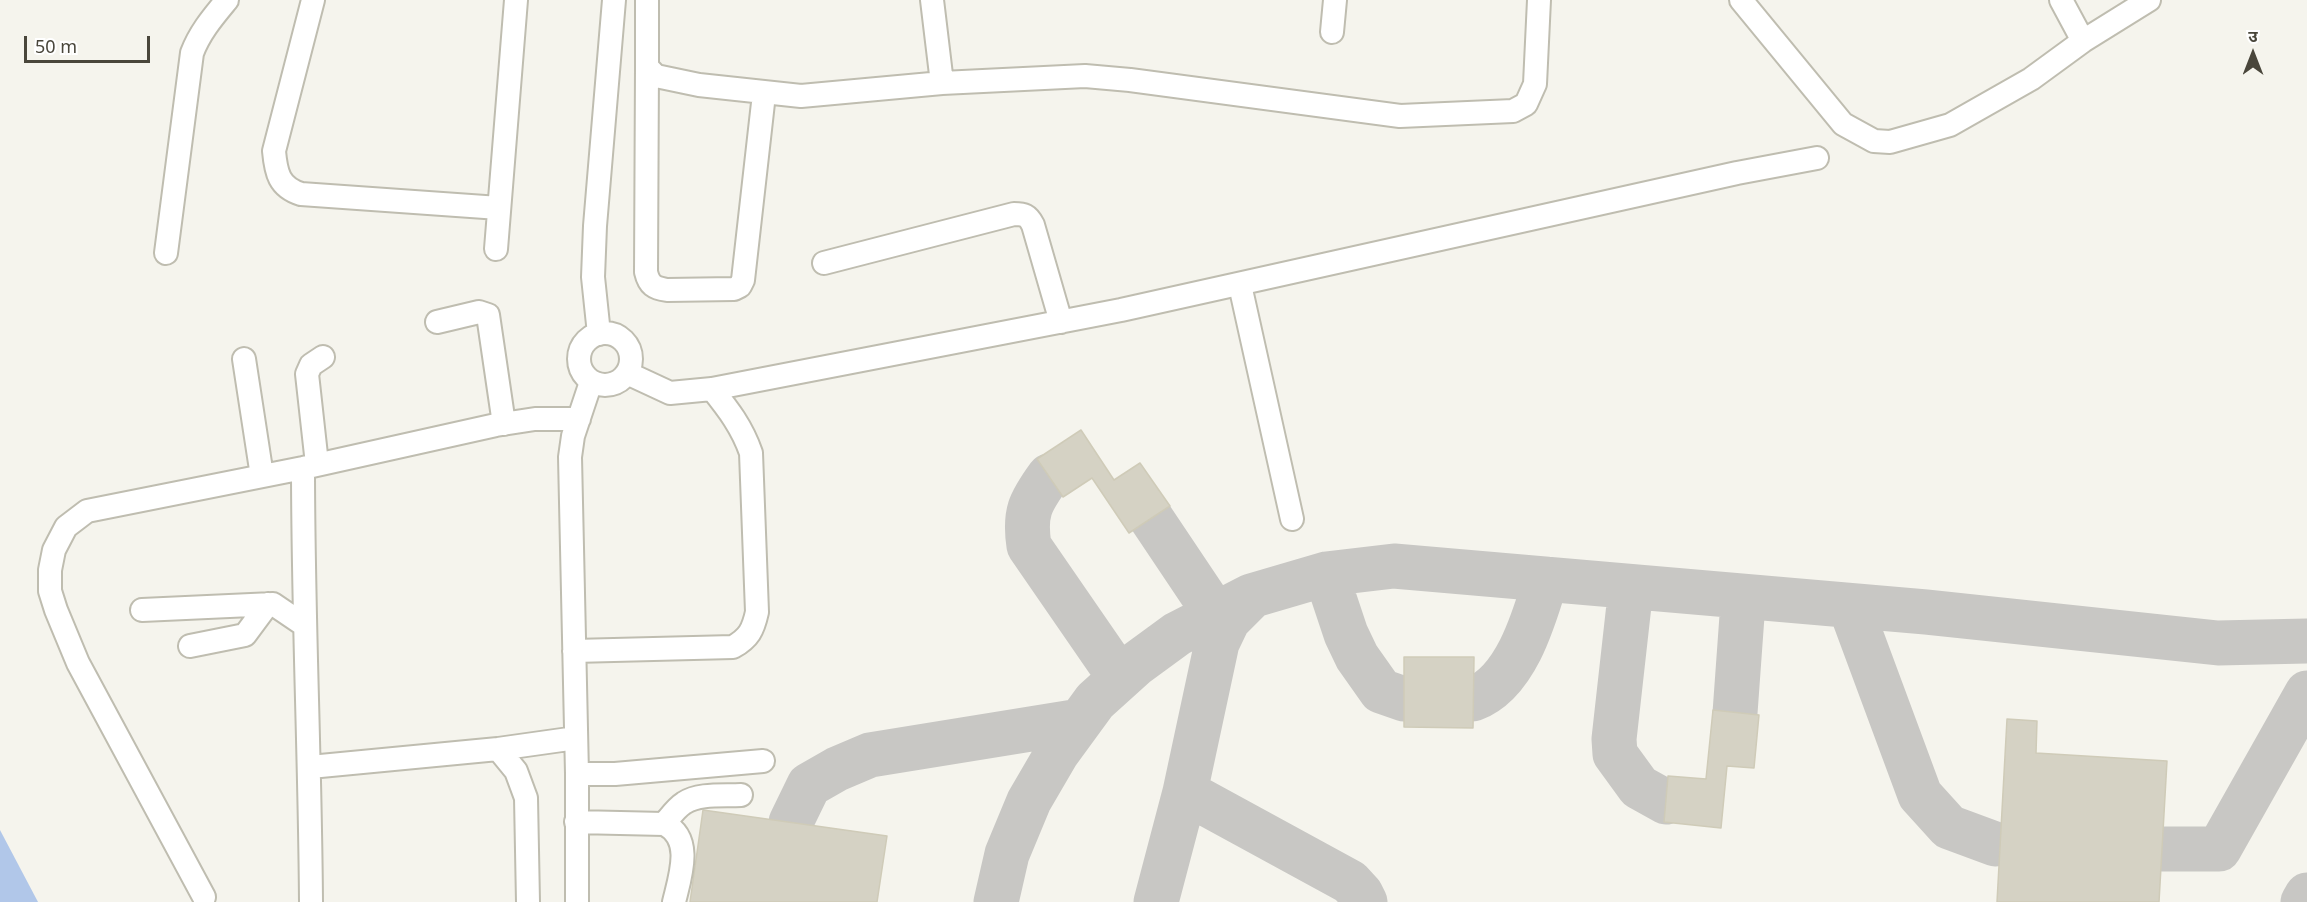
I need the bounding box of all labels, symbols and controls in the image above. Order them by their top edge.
scale bar [27,24,153,62]
north arrow [2223,24,2283,84]
text: उ [2248,25,2258,47]
text: 50 m [35,34,77,58]

